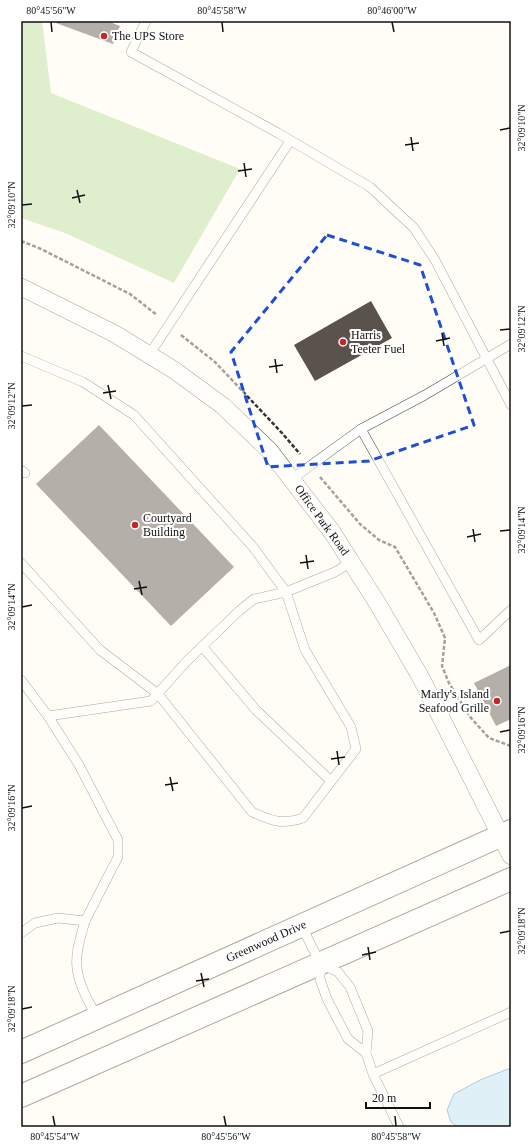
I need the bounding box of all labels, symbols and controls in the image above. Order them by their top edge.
text: 80°45'56"W [26,5,76,16]
text: 80°45'58"W [197,5,247,16]
text: 80°46'00"W [367,5,417,16]
place label: The UPS Store [112,29,184,43]
marker: The UPS Store [99,31,109,41]
text: 32°09'10"N [516,104,527,152]
text: 32°09'10"N [6,181,17,229]
text: 32°09'12"N [516,305,527,353]
place label: Harris Teeter Fuel [351,328,406,356]
marker: Harris Teeter Fuel [338,337,348,347]
text: 32°09'12"N [6,382,17,430]
street label: Office Park Road [292,482,352,558]
text: 32°09'14"N [516,506,527,554]
place label: Courtyard Building [143,511,192,539]
marker: Courtyard Building [130,520,140,530]
text: 32°09'14"N [6,583,17,631]
place label: Marly's Island Seafood Grille [419,687,489,715]
marker: Marly's Island Seafood Grille [492,696,502,706]
text: 32°09'16"N [516,706,527,754]
text: 32°09'16"N [6,784,17,832]
text: 32°09'18"N [516,907,527,955]
street label: Greenwood Drive [224,917,308,965]
text: 32°09'18"N [6,985,17,1033]
scale bar [366,1084,430,1110]
text: 20 m [372,1091,397,1105]
text: 80°45'54"W [30,1131,80,1142]
text: 80°45'56"W [201,1131,251,1142]
text: 80°45'58"W [371,1131,421,1142]

